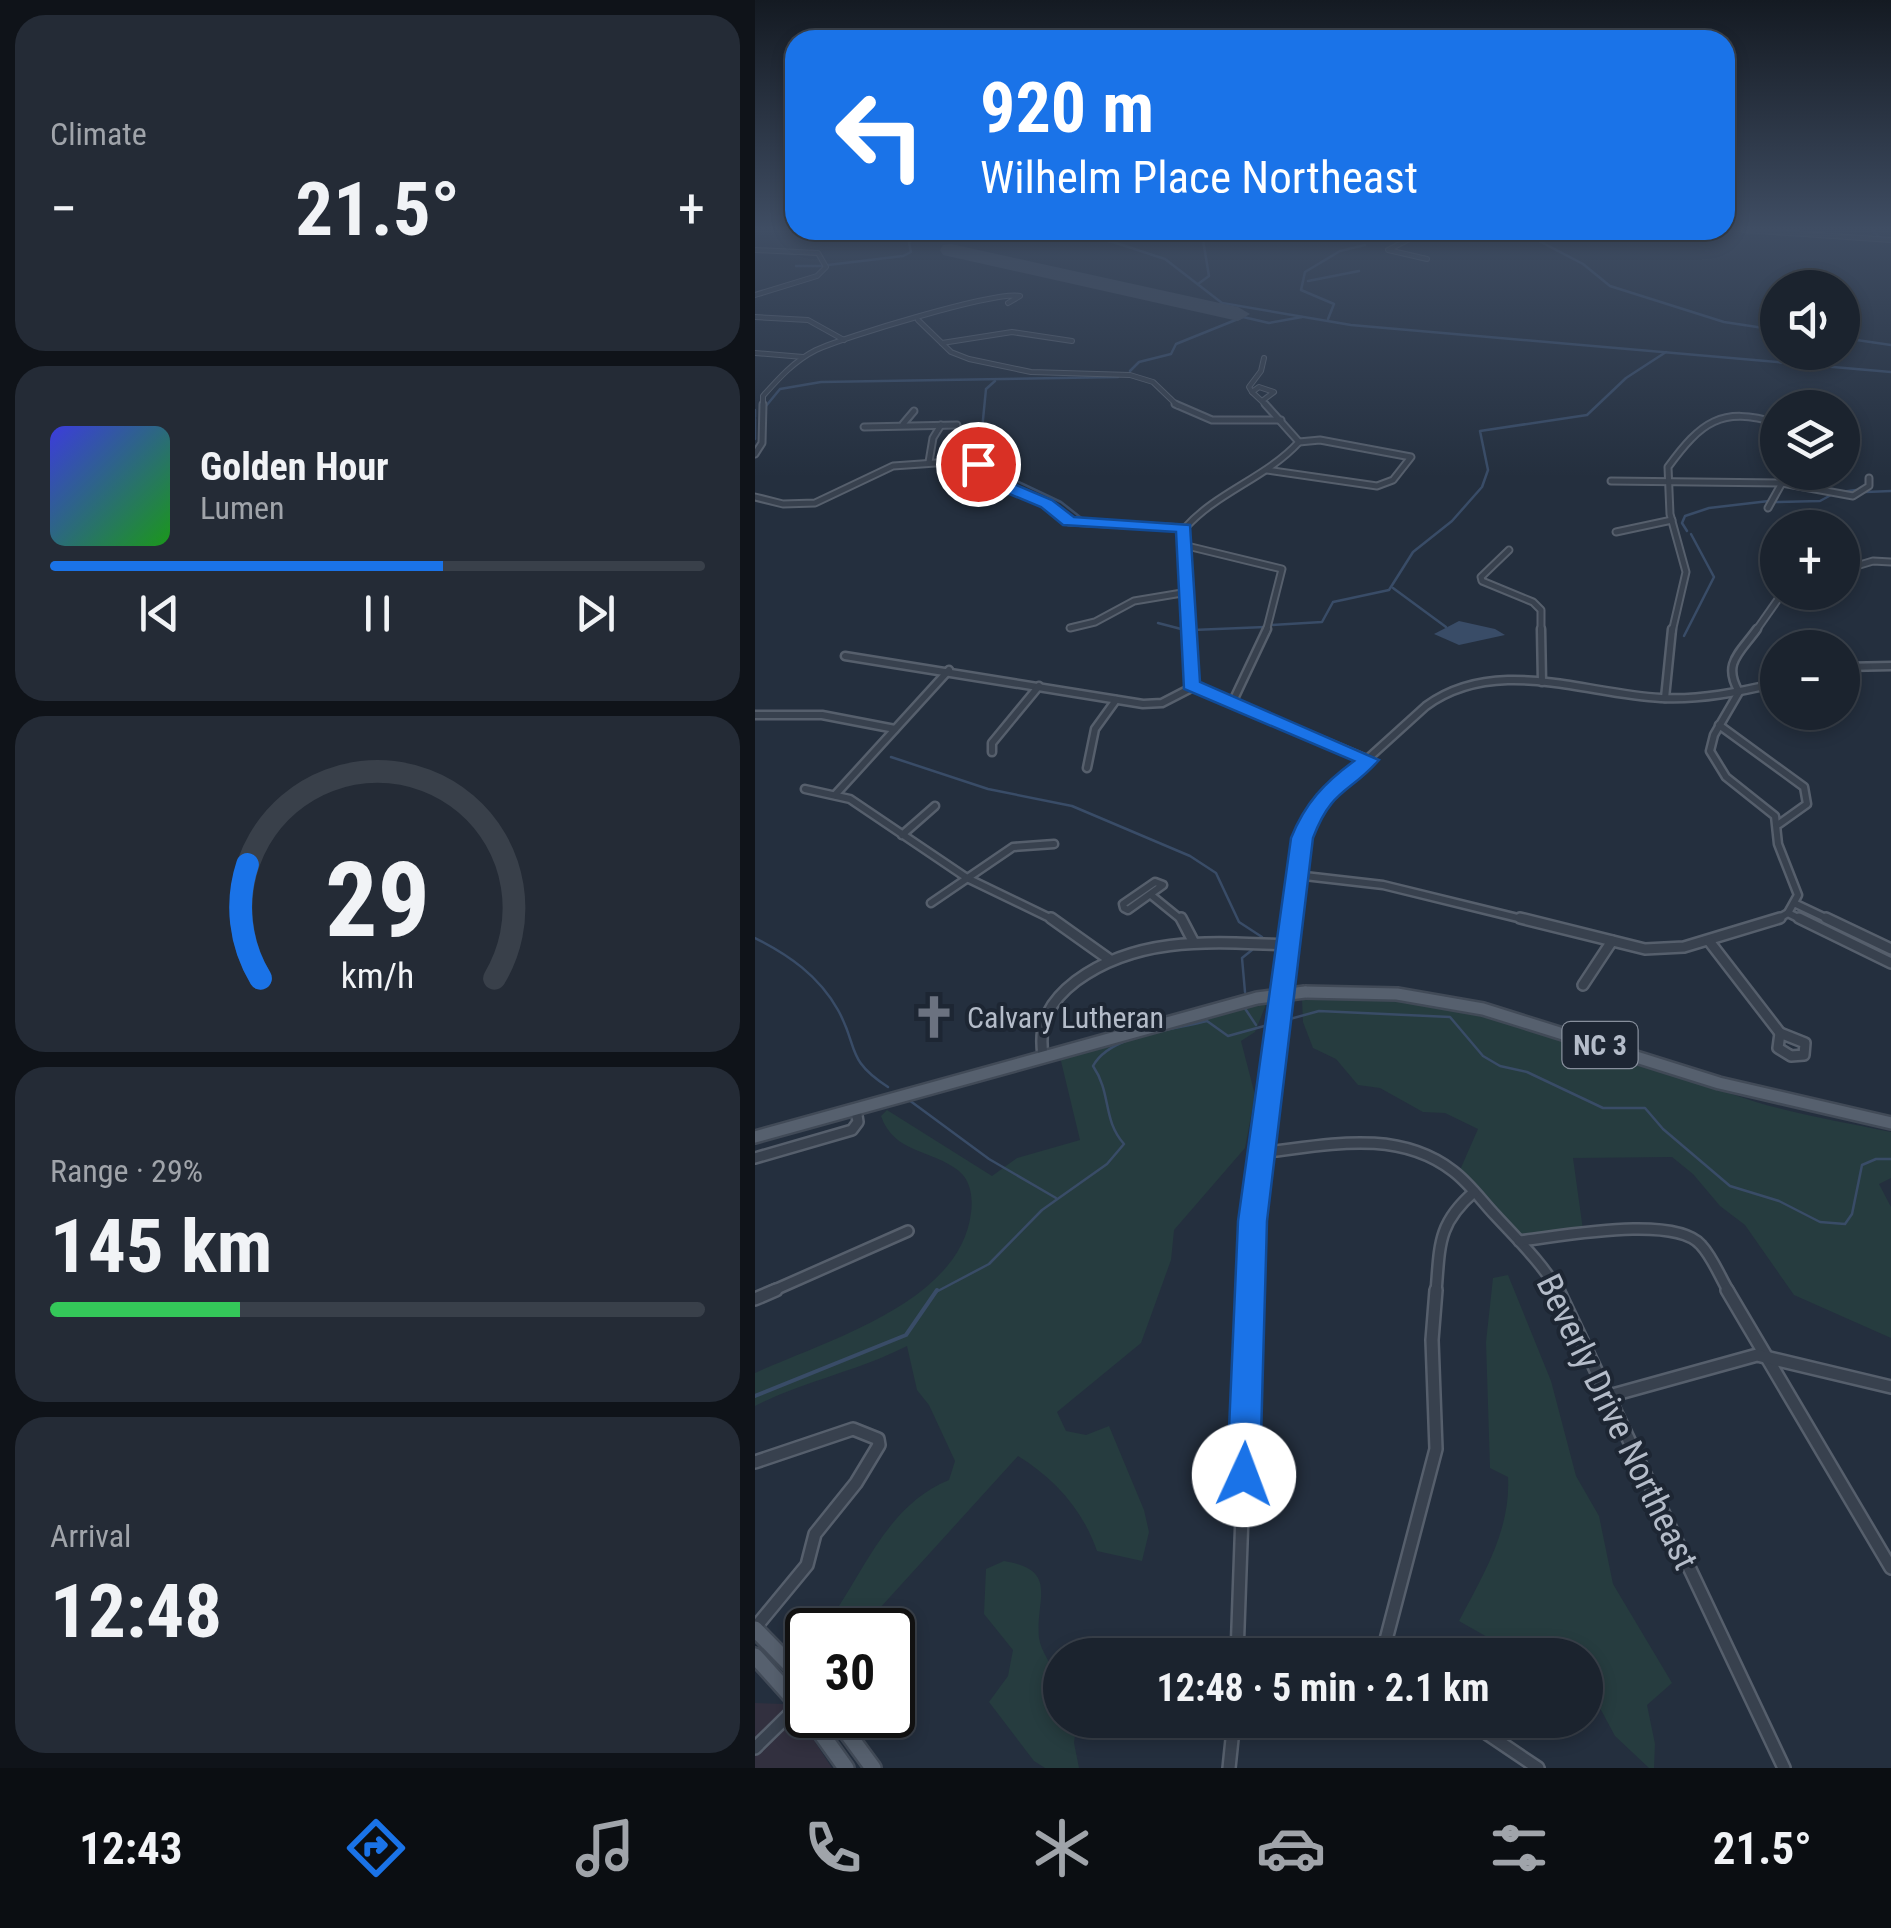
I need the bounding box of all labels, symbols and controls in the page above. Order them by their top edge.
text: 920 m [980,67,1154,149]
icon: left [815,70,945,200]
text: Climate [50,115,147,153]
text: Wilhelm Place Northeast [980,151,1418,204]
text: 21.5° [295,165,460,253]
text: − [50,177,78,241]
text: + [678,177,705,241]
map controls [1760,270,1860,730]
button: sound [1760,270,1860,370]
button: layers [1760,390,1860,490]
pin [936,422,1021,507]
icon: arrive [951,437,1006,492]
text: Golden Hour [200,445,389,489]
text: Lumen [200,489,285,527]
button: + [1760,510,1860,610]
icon: previous [132,586,187,641]
icon: pause [350,586,405,641]
icon: next [568,586,623,641]
button: − [1760,630,1860,730]
text: 29 [325,840,430,961]
text: km/h [341,955,414,997]
church icon: Calvary Lutheran [910,993,958,1041]
place label: Calvary Lutheran [967,1000,1164,1035]
road number: NC 3 [1563,1022,1637,1068]
text: Range · 29% [50,1152,203,1190]
text: 145 km [50,1202,272,1290]
street label: Beverly Drive Northeast [1528,1268,1706,1576]
position arrow [1192,1423,1296,1527]
text: Arrival [50,1517,131,1555]
text: 12:48 [50,1567,222,1655]
speed limit sign: 30 [785,1608,915,1738]
text: 12:48 · 5 min · 2.1 km [1157,1666,1489,1710]
icon: directions [341,1813,411,1883]
icon: music [570,1813,640,1883]
icon: phone [798,1813,868,1883]
icon: climate [1027,1813,1097,1883]
icon: car [1256,1813,1326,1883]
icon: filters [1484,1813,1554,1883]
text: 12:43 [79,1822,183,1875]
text: 21.5° [1713,1822,1812,1875]

